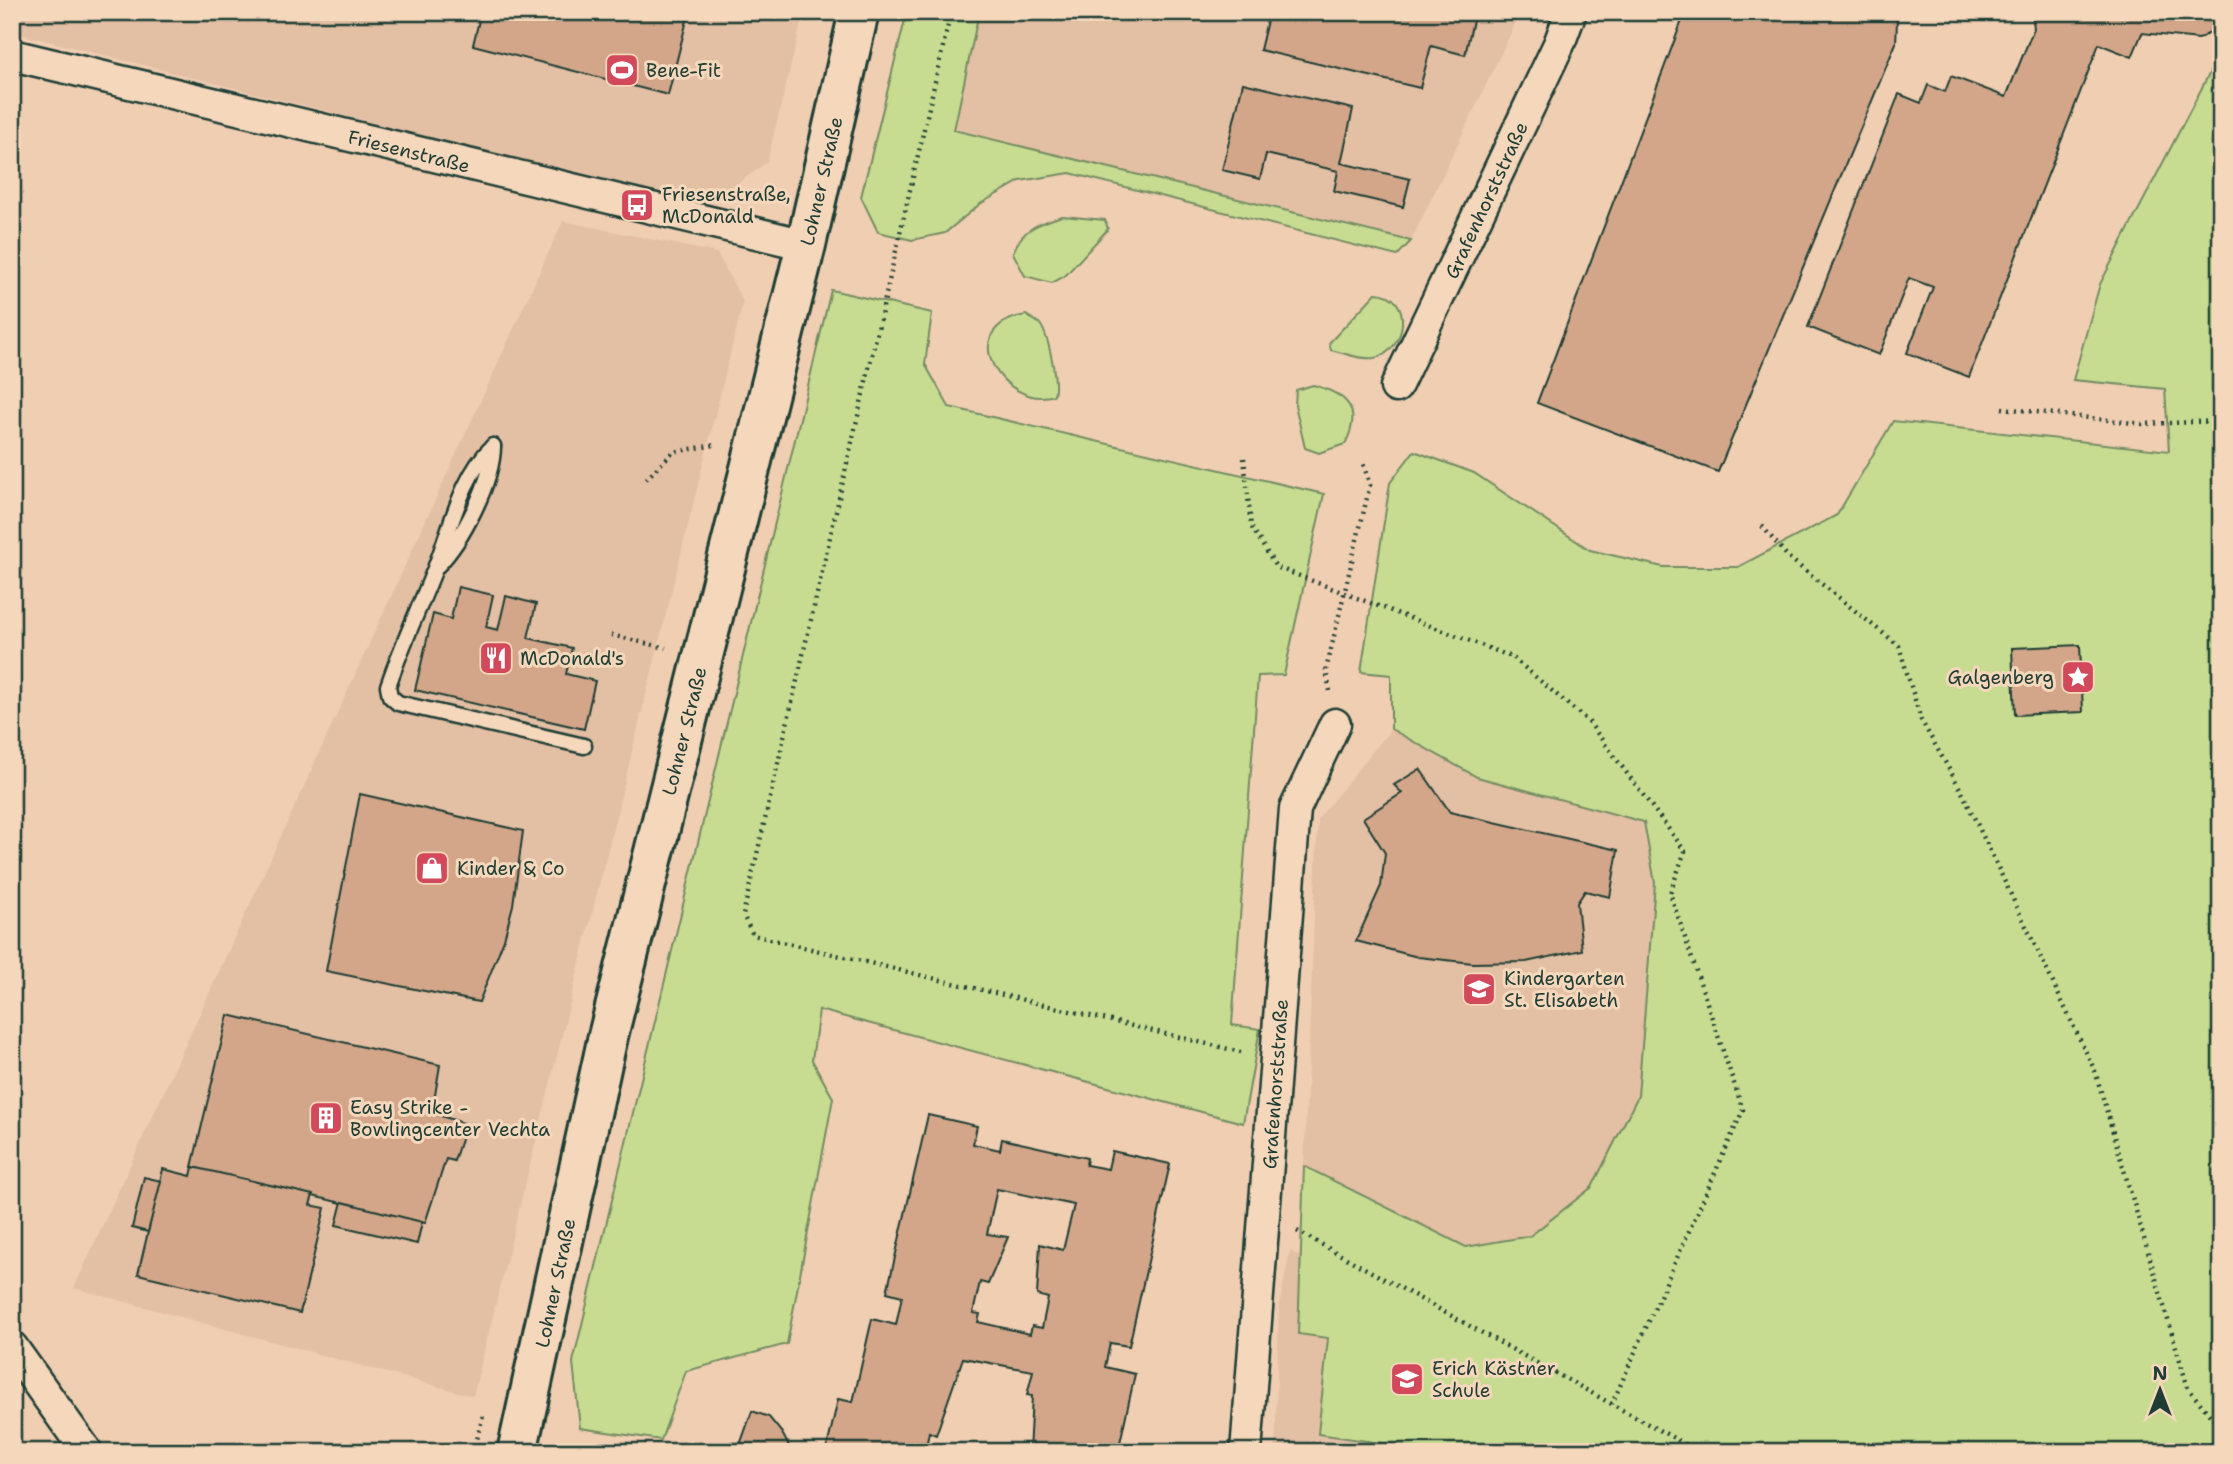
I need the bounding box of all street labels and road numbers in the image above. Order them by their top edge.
street label: Lohner Straße [795,114,848,248]
street label: Grafenhorststraße [1439,118,1534,283]
street label: Friesenstraße [345,124,472,179]
street label: Lohner Straße [656,664,713,798]
street label: Grafenhorststraße [1257,998,1294,1170]
street label: Lohner Straße [530,1216,581,1350]

